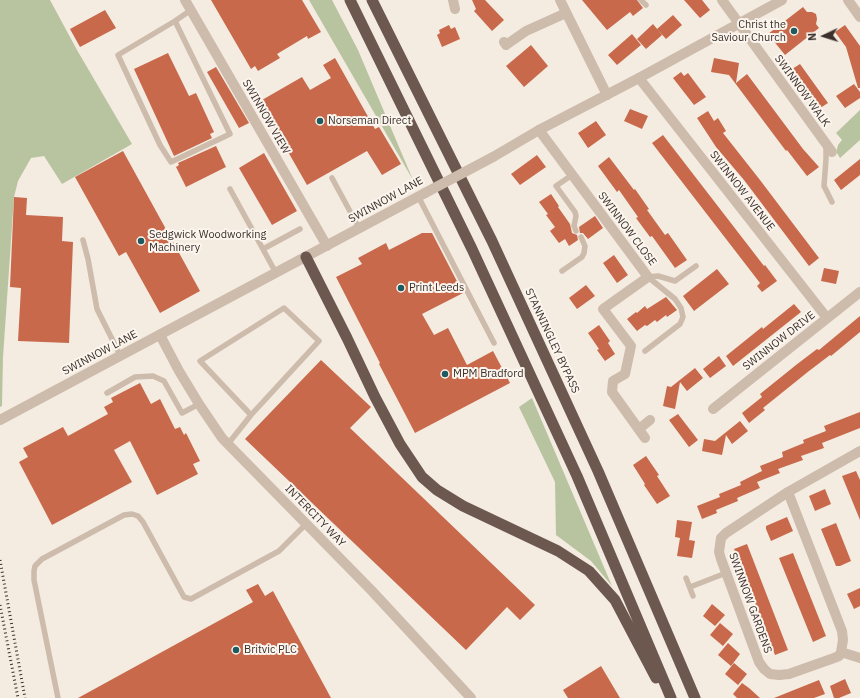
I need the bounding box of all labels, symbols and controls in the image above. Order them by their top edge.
north arrow [804,16,844,56]
place label: Christ the Saviour Church [712,18,786,44]
marker: Christ the Saviour Church [789,26,799,36]
text: N [805,32,819,41]
street label: SWINNOW WALK [771,52,833,130]
street label: SWINNOW VIEW [239,77,293,157]
place label: Norseman Direct [328,114,411,128]
marker: Norseman Direct [315,116,325,126]
street label: SWINNOW AVENUE [707,148,777,234]
street label: SWINNOW LANE [346,174,426,226]
street label: SWINNOW CLOSE [595,190,659,268]
place label: Sedgwick Woodworking Machinery [149,228,266,254]
marker: Sedgwick Woodworking Machinery [136,236,146,246]
place label: Print Leeds [409,281,464,295]
marker: Print Leeds [396,283,406,293]
street label: STANNINGLEY BYPASS [522,286,582,396]
street label: SWINNOW DRIVE [740,309,818,373]
street label: SWINNOW LANE [60,328,140,378]
place label: MPM Bradford [453,367,524,381]
marker: MPM Bradford [440,369,450,379]
street label: INTERCITY WAY [282,482,348,550]
street label: SWINNOW GARDENS [726,551,774,655]
place label: Britvic PLC [244,643,297,657]
marker: Britvic PLC [231,645,241,655]

